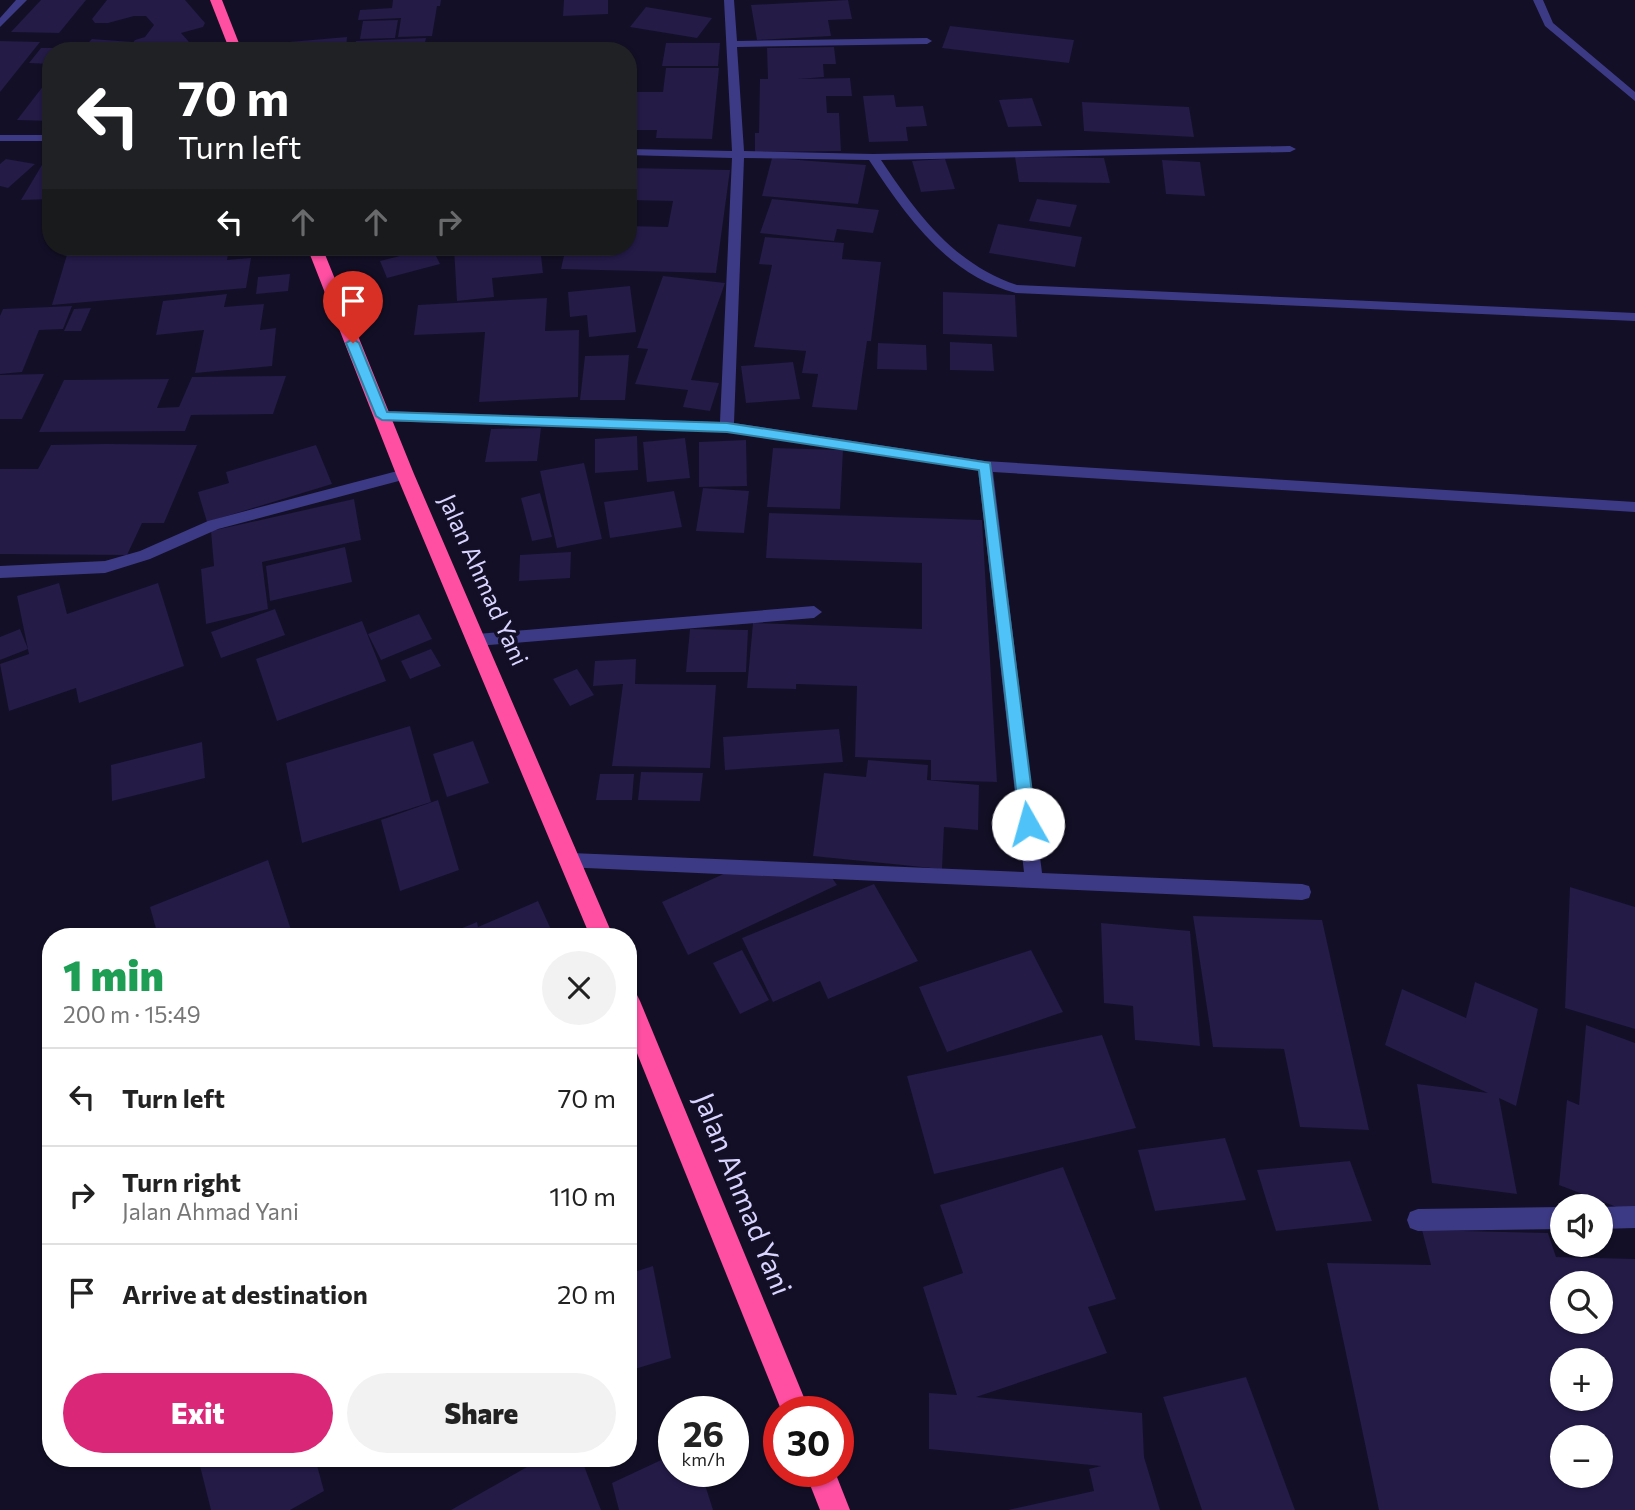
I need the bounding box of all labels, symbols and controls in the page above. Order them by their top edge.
text: 70 m [178,66,289,126]
icon: left [63,70,154,161]
text: Turn left [178,126,302,166]
icon: left [211,203,249,241]
icon: ahead [284,203,322,241]
icon: ahead [357,203,395,241]
icon: right [430,203,468,241]
pin [323,271,383,343]
icon: arrive [334,282,372,320]
street label: Jalan Ahmad Yani [434,489,535,670]
position arrow [991,787,1065,861]
text: 1 min [63,948,164,1000]
button: close [542,951,616,1025]
text: 200 m · 15:49 [63,1000,201,1028]
icon: left [63,1078,101,1116]
text: Turn left [122,1082,225,1113]
text: 70 m [558,1082,616,1113]
street label: Jalan Ahmad Yani [688,1087,800,1300]
text: Turn right [122,1166,241,1197]
icon: right [63,1176,101,1214]
text: 110 m [549,1180,616,1211]
map controls [1550,1194,1613,1488]
button: sound [1550,1194,1613,1257]
text: Jalan Ahmad Yani [122,1197,299,1225]
button: search [1550,1271,1613,1334]
icon: arrive [63,1274,101,1312]
text: Arrive at destination [122,1278,368,1309]
text: 20 m [557,1278,616,1309]
button: + [1550,1348,1613,1411]
button: Exit [63,1373,333,1453]
button: Share [347,1373,616,1453]
speed limit sign: 30 [763,1396,854,1487]
text: 26 [683,1411,724,1454]
button: − [1550,1425,1613,1488]
text: km/h [682,1448,725,1470]

